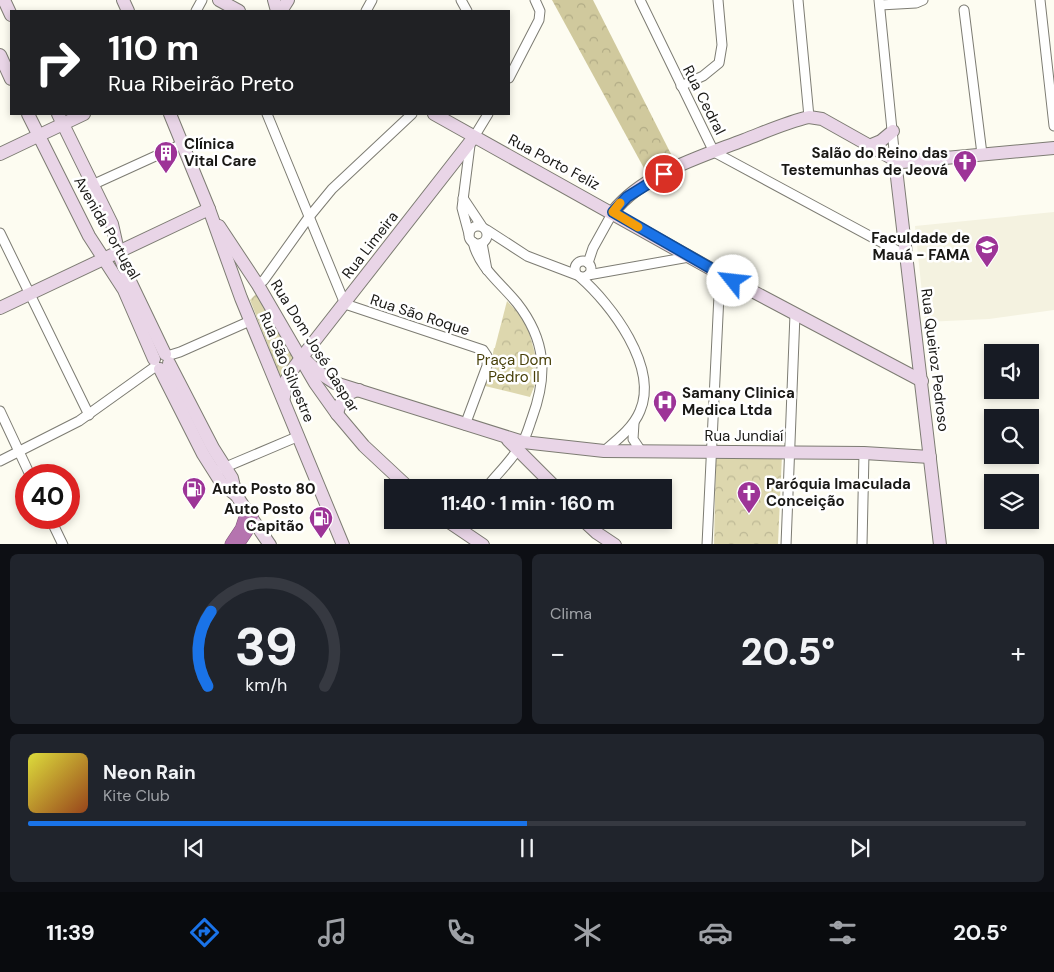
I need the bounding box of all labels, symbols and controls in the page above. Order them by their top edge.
text: 110 m [108,25,199,71]
icon: right [25,30,90,95]
street label: Rua Cedral [678,62,730,138]
text: Rua Ribeirão Preto [108,69,294,98]
street label: Rua Porto Feliz [505,129,603,195]
place label: Clínica Vital Care [184,134,256,171]
building icon: Clínica Vital Care [153,140,179,174]
place label: Salão do Reino das Testemunhas de Jeová [781,143,948,180]
church icon: Salão do Reino das Testemunhas de Jeová [952,149,978,183]
pin [643,153,685,195]
icon: arrive [650,160,678,188]
street label: Avenida Portugal [69,173,145,283]
street label: Rua Limeira [337,207,403,283]
place label: Faculdade de Mauá - FAMA [871,228,970,265]
school or university icon: Faculdade de Mauá - FAMA [974,234,1000,268]
position arrow [706,254,758,306]
street label: Rua Dom José Gaspar [266,276,364,416]
street label: Rua Queiroz Pedroso [916,287,954,433]
street label: Rua São Roque [368,290,472,340]
street label: Rua São Silvestre [255,309,319,425]
map controls [984,344,1039,529]
button: sound [984,344,1039,399]
park label: Praça Dom Pedro II [476,350,552,387]
place label: Samany Clinica Medica Ltda [682,383,795,420]
hospital icon: Samany Clinica Medica Ltda [652,389,678,423]
button: search [984,409,1039,464]
street label: Rua Jundiaí [705,426,784,446]
speed limit sign: 40 [15,464,80,529]
place label: Paróquia Imaculada Conceição [766,474,911,511]
button: layers [984,474,1039,529]
fuel station icon: Auto Posto 80 [181,476,207,510]
place label: Auto Posto 80 [212,479,316,499]
church icon: Paróquia Imaculada Conceição [736,480,762,514]
text: 11:40 · 1 min · 160 m [441,491,615,516]
place label: Auto Posto Capitão [224,499,304,536]
fuel station icon: Auto Posto Capitão [308,505,334,539]
text: Clima [550,603,592,624]
text: 39 [234,613,298,681]
text: 20.5° [741,627,835,677]
text: − [550,635,565,672]
text: + [1011,635,1026,672]
text: km/h [245,673,287,697]
text: Neon Rain [103,760,196,785]
text: Kite Club [103,785,170,806]
icon: previous [180,834,208,862]
icon: pause [513,834,541,862]
icon: next [846,834,874,862]
icon: directions [187,915,222,950]
icon: music [315,915,350,950]
icon: phone [443,915,478,950]
icon: climate [570,915,605,950]
icon: car [698,915,733,950]
icon: filters [825,915,860,950]
text: 11:39 [46,918,95,947]
text: 20.5° [953,918,1008,947]

